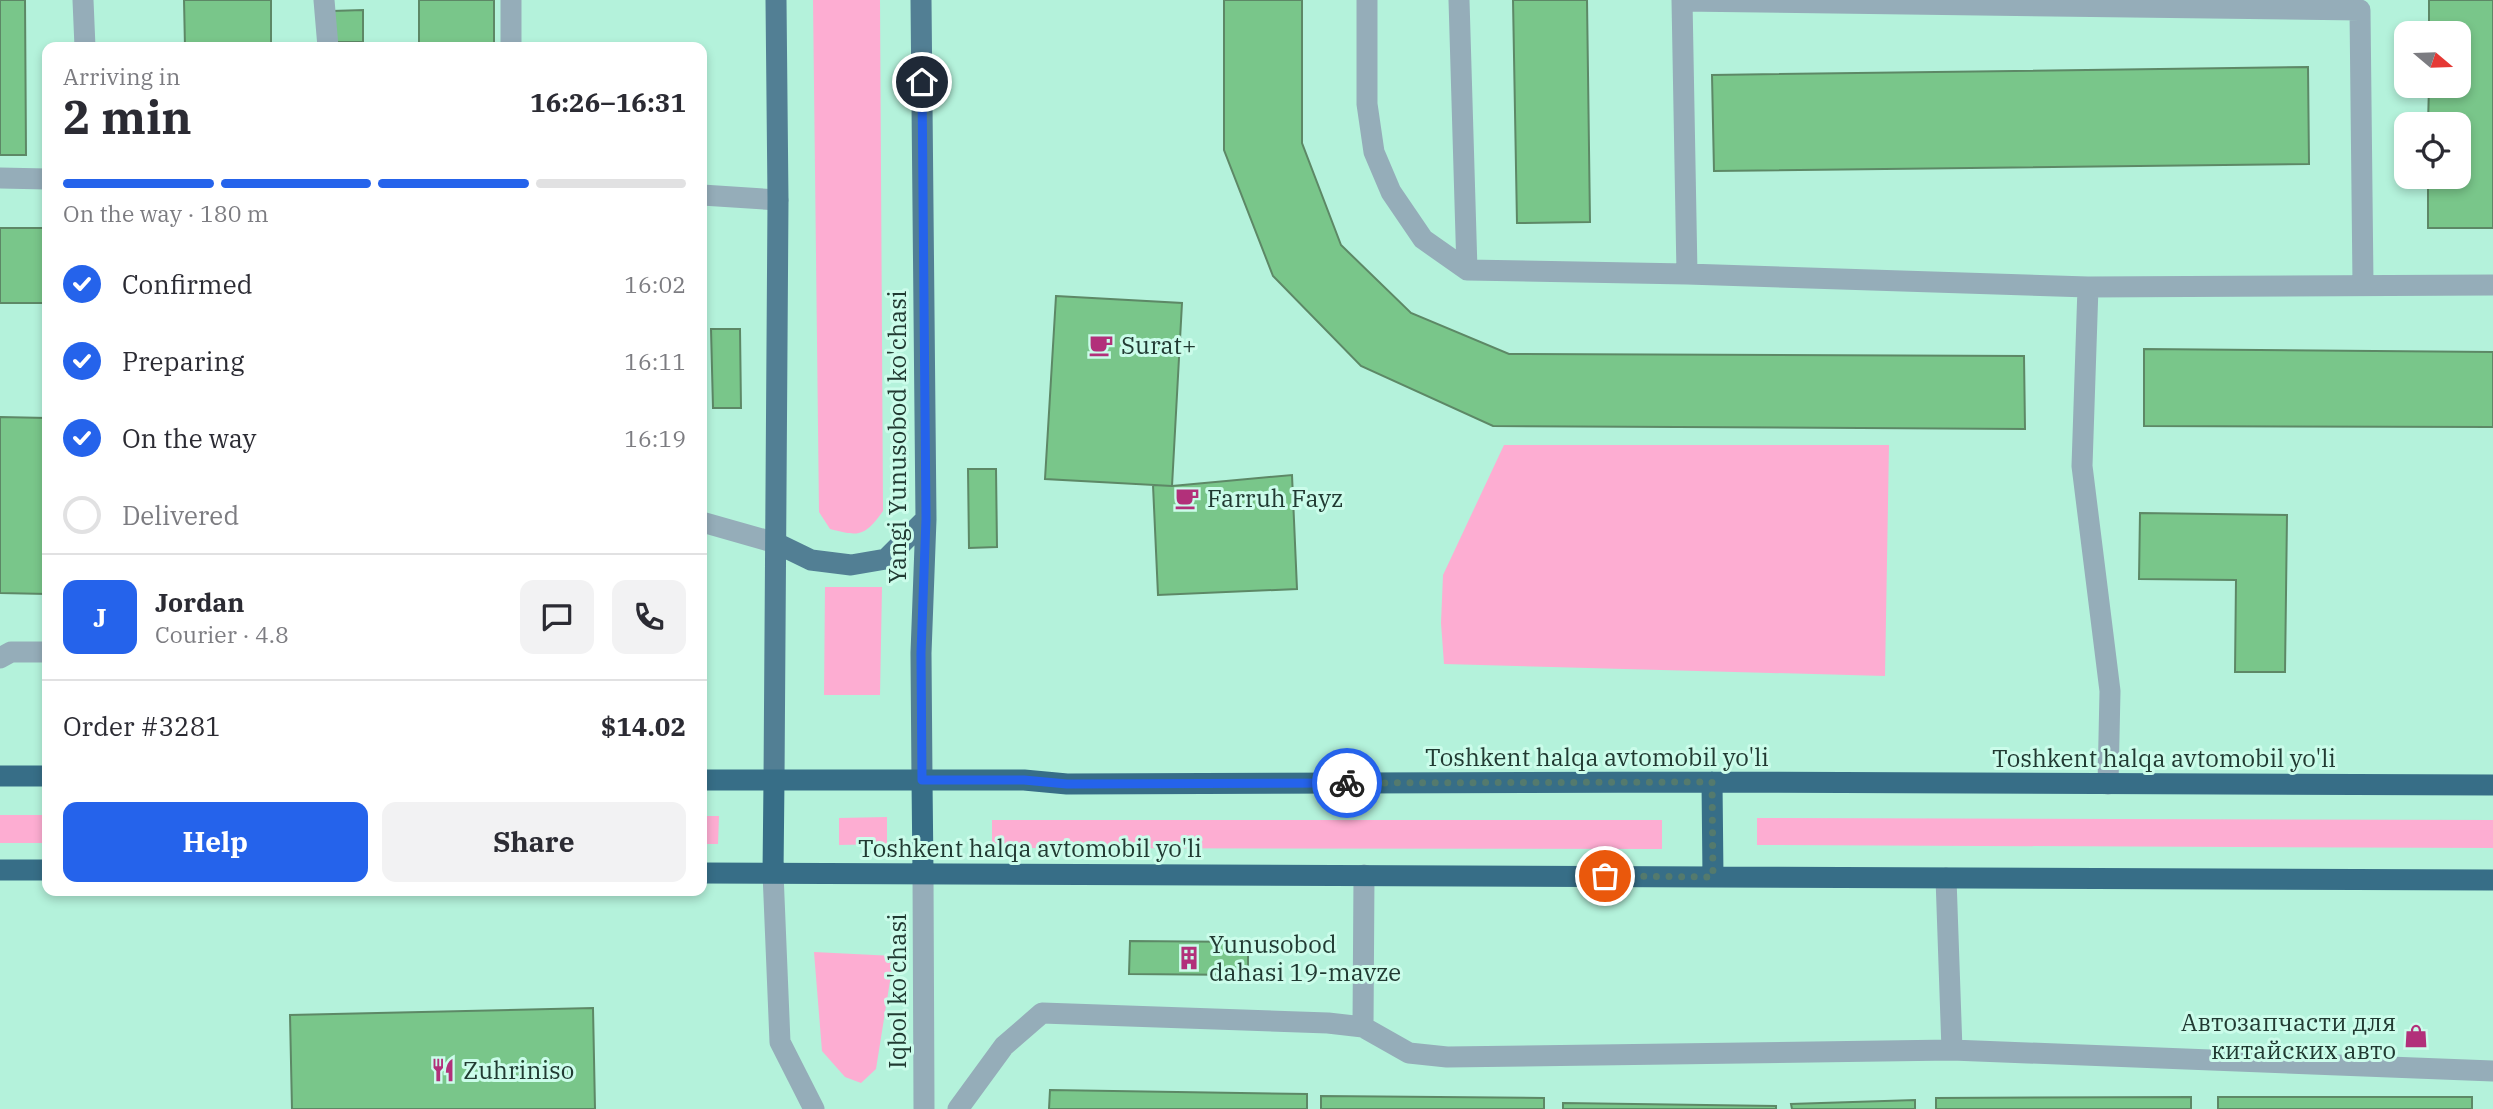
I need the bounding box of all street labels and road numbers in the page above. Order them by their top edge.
street label: Yangi Yunusobod ko'chasi [881,291,913,584]
street label: Toshkent halqa avtomobil yo'li [1425,741,1769,773]
street label: Toshkent halqa avtomobil yo'li [1992,742,2336,774]
street label: Toshkent halqa avtomobil yo'li [858,832,1202,864]
street label: Iqbol ko'chasi [881,913,913,1069]

